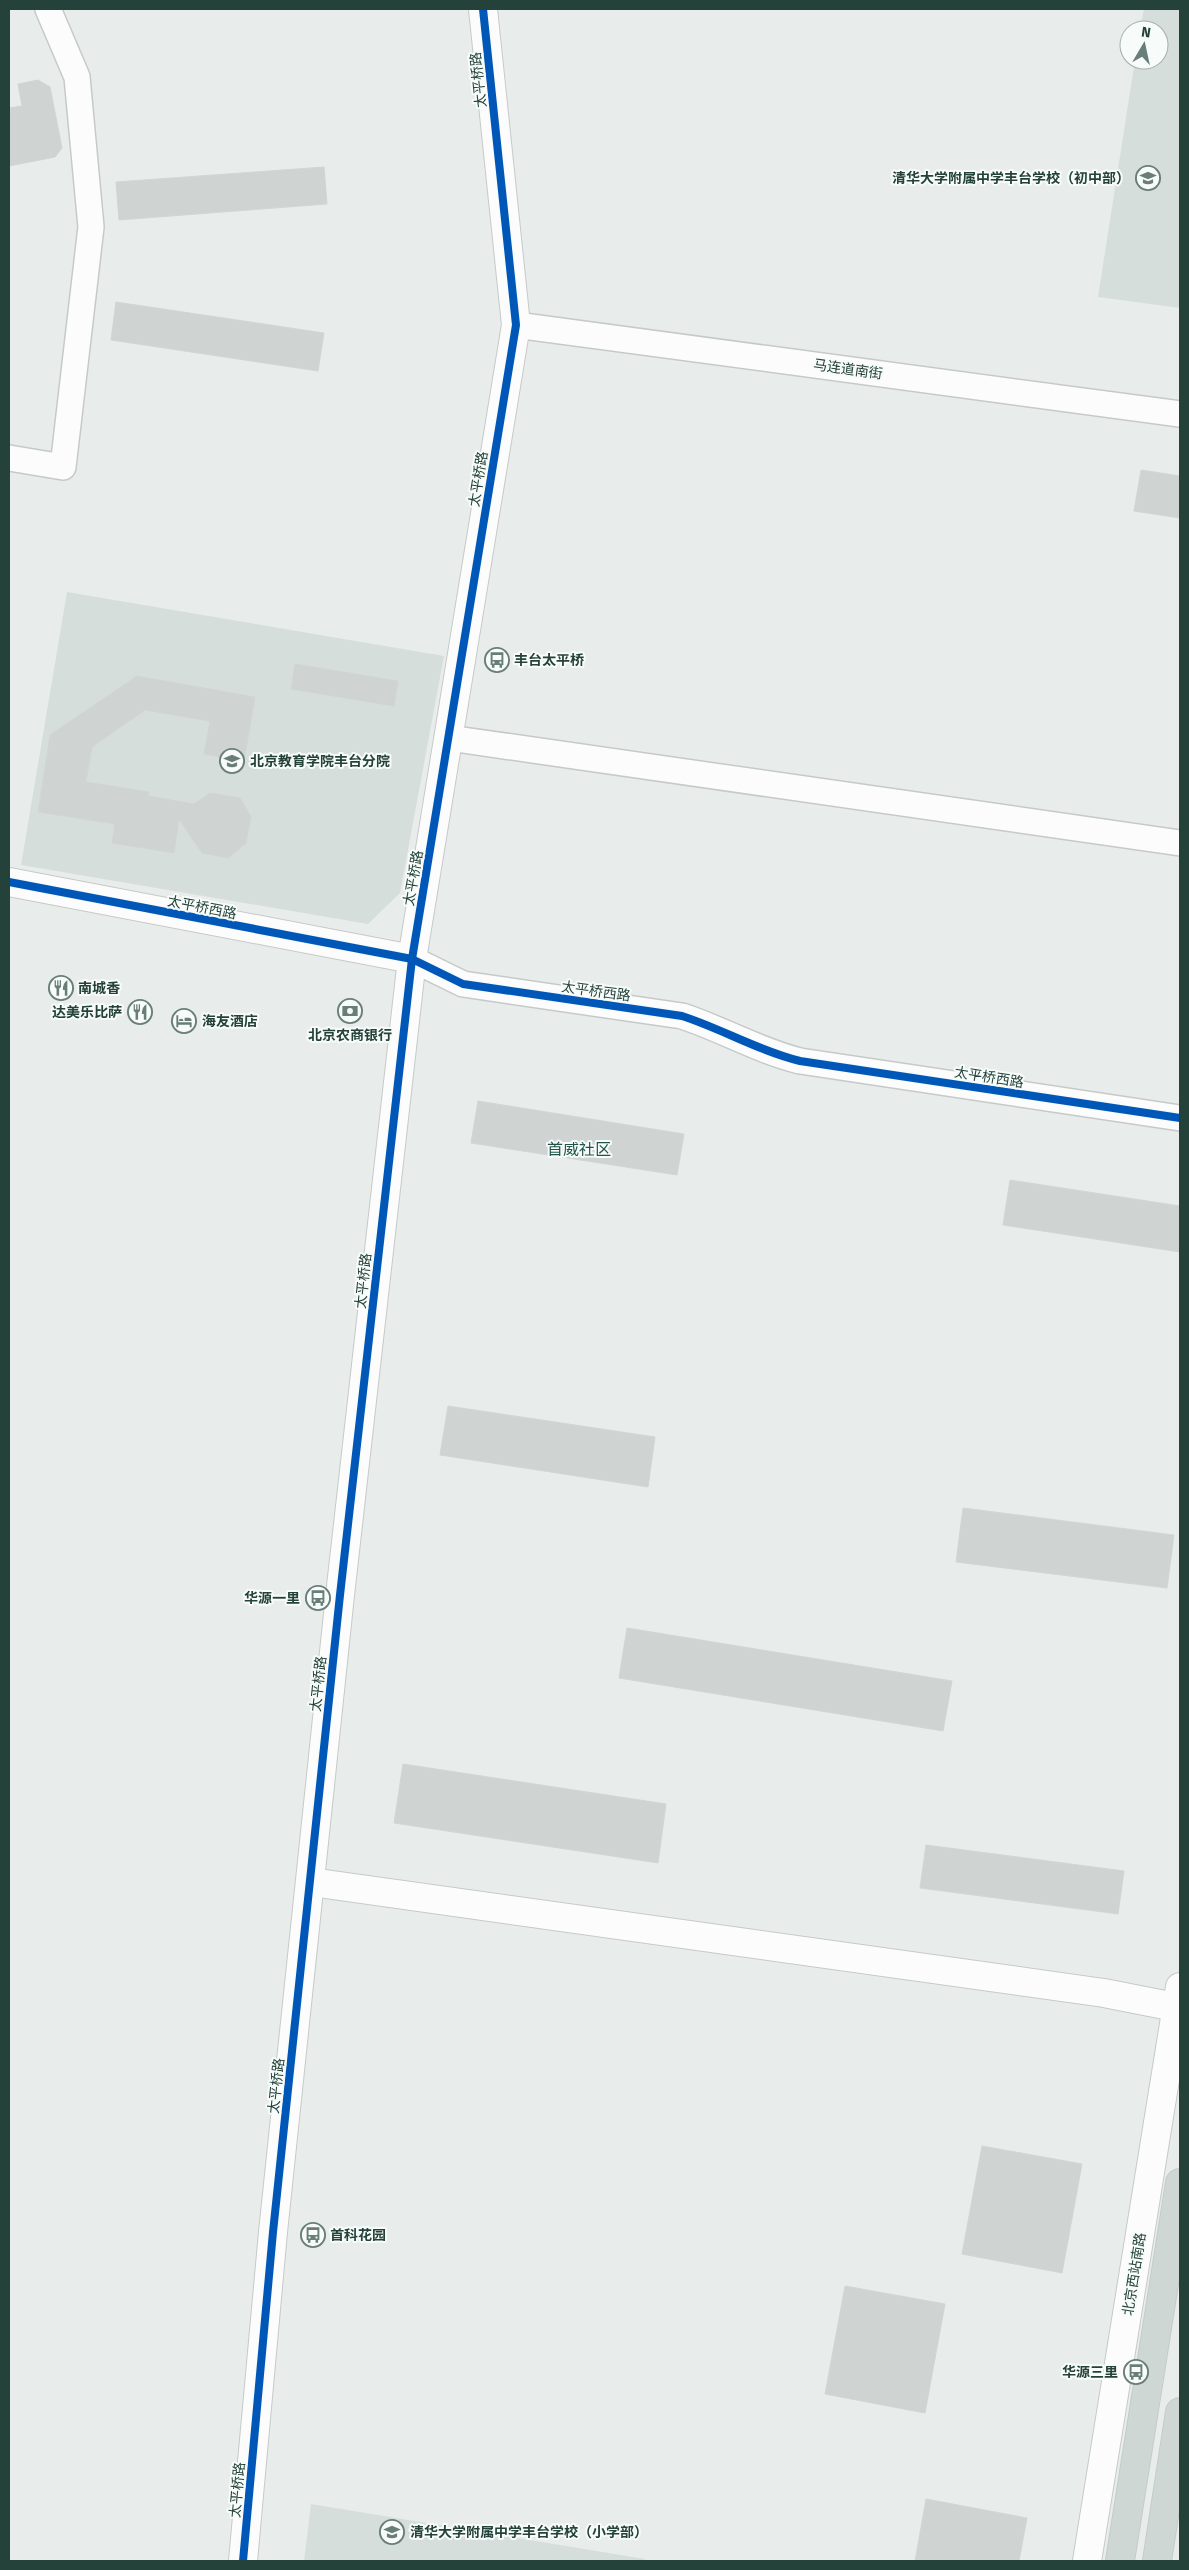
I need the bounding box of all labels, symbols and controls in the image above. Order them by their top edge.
north arrow [1119,20,1169,70]
text: N [1140,24,1152,42]
street label: 太平桥路 [467,51,490,109]
school or university icon: 清华大学附属中学丰台学校（初中部） [1135,165,1161,191]
place label: 清华大学附属中学丰台学校（初中部） [892,170,1130,187]
street label: 马连道南街 [812,356,884,383]
street label: 太平桥路 [466,450,491,508]
bus stop icon: 丰台太平桥 [484,647,510,673]
place label: 丰台太平桥 [514,652,584,669]
school or university icon: 北京教育学院丰台分院 [219,748,245,774]
place label: 北京教育学院丰台分院 [250,753,390,770]
street label: 太平桥路 [400,849,427,907]
street label: 太平桥西路 [166,892,238,923]
restaurant icon: 南城香 [48,975,74,1001]
street label: 太平桥西路 [560,978,632,1005]
place label: 南城香 [78,980,120,997]
bank icon: 北京农商银行 [337,998,363,1024]
restaurant icon: 达美乐比萨 [127,999,153,1025]
place label: 达美乐比萨 [52,1004,122,1021]
hotel icon: 海友酒店 [171,1008,197,1034]
place label: 海友酒店 [202,1013,258,1030]
place label: 北京农商银行 [308,1027,392,1044]
street label: 太平桥西路 [953,1064,1025,1091]
district label: 首威社区 [547,1140,611,1159]
street label: 太平桥路 [352,1252,375,1310]
bus stop icon: 华源一里 [305,1585,331,1611]
place label: 华源一里 [244,1590,300,1607]
street label: 太平桥路 [307,1655,330,1713]
street label: 太平桥路 [265,2057,288,2115]
bus stop icon: 首科花园 [300,2222,326,2248]
place label: 首科花园 [330,2227,386,2244]
street label: 北京西站南路 [1120,2231,1149,2317]
bus stop icon: 华源三里 [1123,2359,1149,2385]
place label: 华源三里 [1062,2364,1118,2381]
street label: 太平桥路 [227,2461,248,2519]
school or university icon: 清华大学附属中学丰台学校（小学部） [379,2519,405,2545]
place label: 清华大学附属中学丰台学校（小学部） [410,2524,648,2541]

